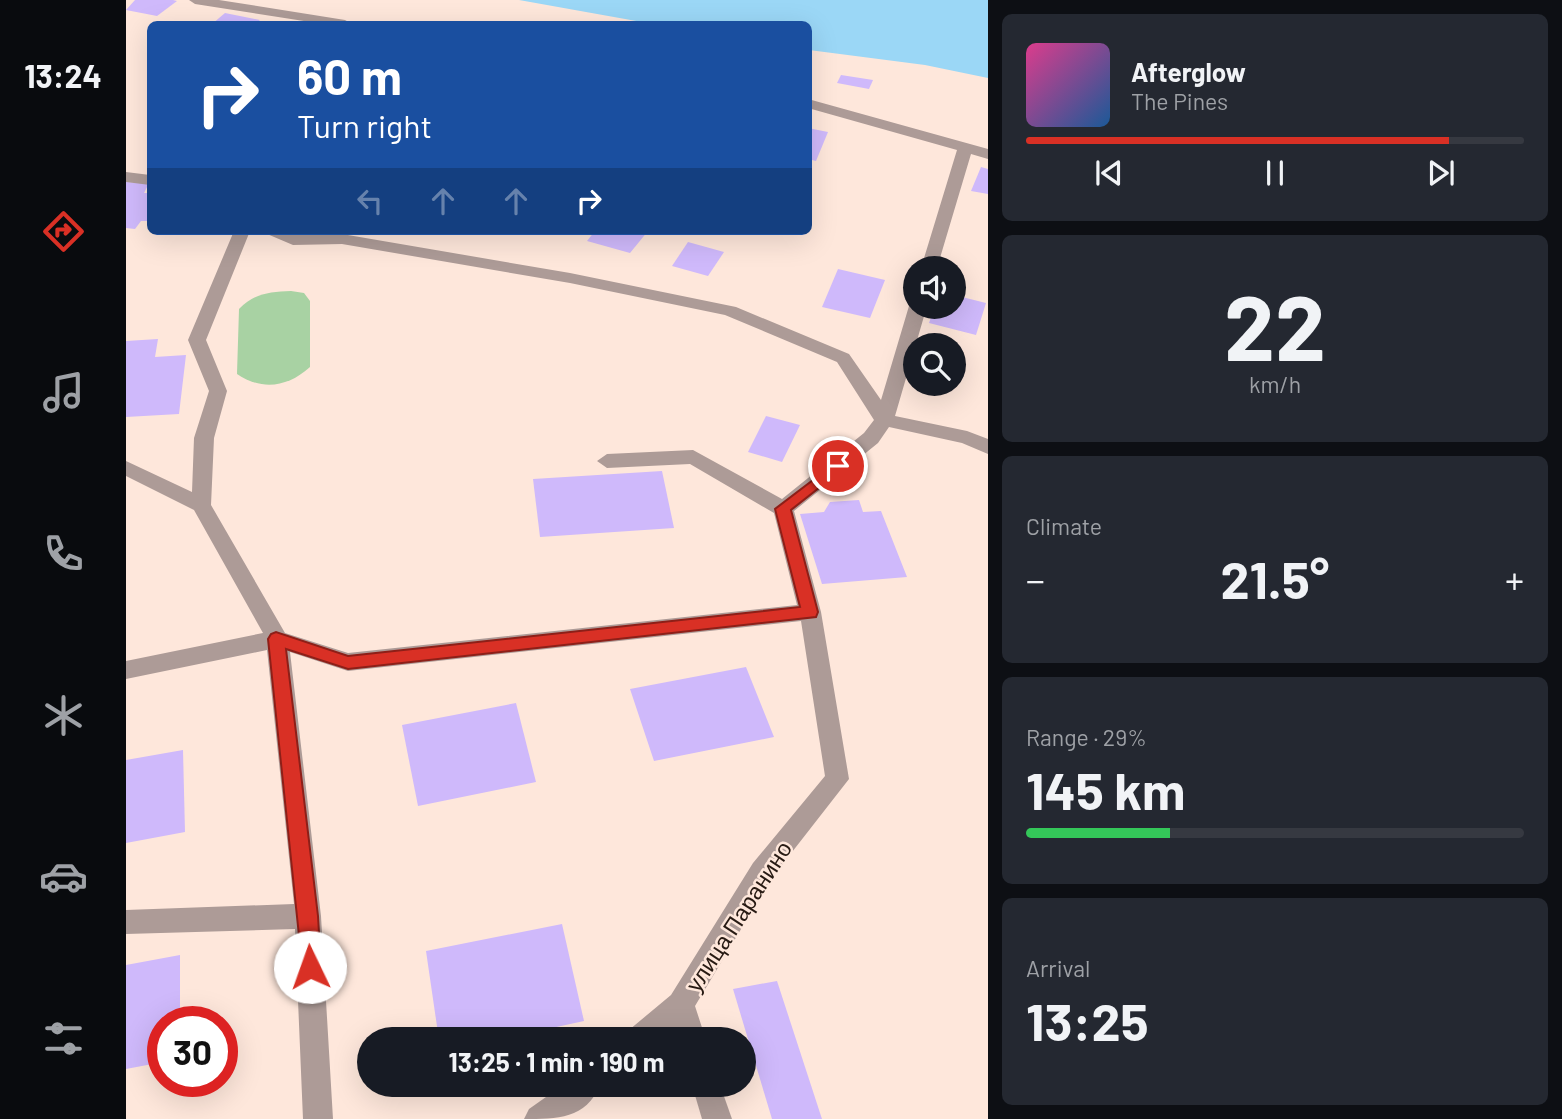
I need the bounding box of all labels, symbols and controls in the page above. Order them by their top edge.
text: 60 m [297,46,402,105]
icon: right [182,49,273,140]
text: 13:24 [24,56,102,94]
text: Afterglow [1131,56,1246,87]
text: The Pines [1131,87,1228,115]
text: Turn right [297,106,432,144]
icon: previous [1090,154,1128,192]
icon: pause [1256,154,1294,192]
icon: next [1422,154,1460,192]
icon: left [351,182,389,220]
icon: ahead [424,182,462,220]
icon: ahead [497,182,535,220]
icon: right [570,182,608,220]
icon: directions [39,207,88,256]
map controls [903,256,966,396]
button: sound [903,256,966,319]
text: 22 [1224,270,1326,379]
button: search [903,333,966,396]
icon: music [39,368,88,417]
text: km/h [1249,370,1301,398]
pin [808,436,868,496]
icon: arrive [819,447,857,485]
text: Climate [1026,512,1102,540]
icon: phone [39,529,88,578]
text: 21.5° [1221,547,1329,609]
text: − [1026,556,1045,602]
text: + [1505,556,1524,602]
icon: climate [39,691,88,740]
text: Range · 29% [1026,723,1147,751]
text: 145 km [1026,758,1185,820]
street label: улица Паранино [679,836,797,996]
icon: car [39,852,88,901]
position arrow [273,930,347,1004]
text: Arrival [1026,954,1090,982]
text: 13:25 [1026,989,1149,1051]
speed limit sign: 30 [147,1006,238,1097]
icon: filters [39,1014,88,1063]
text: 13:25 · 1 min · 190 m [448,1046,665,1077]

